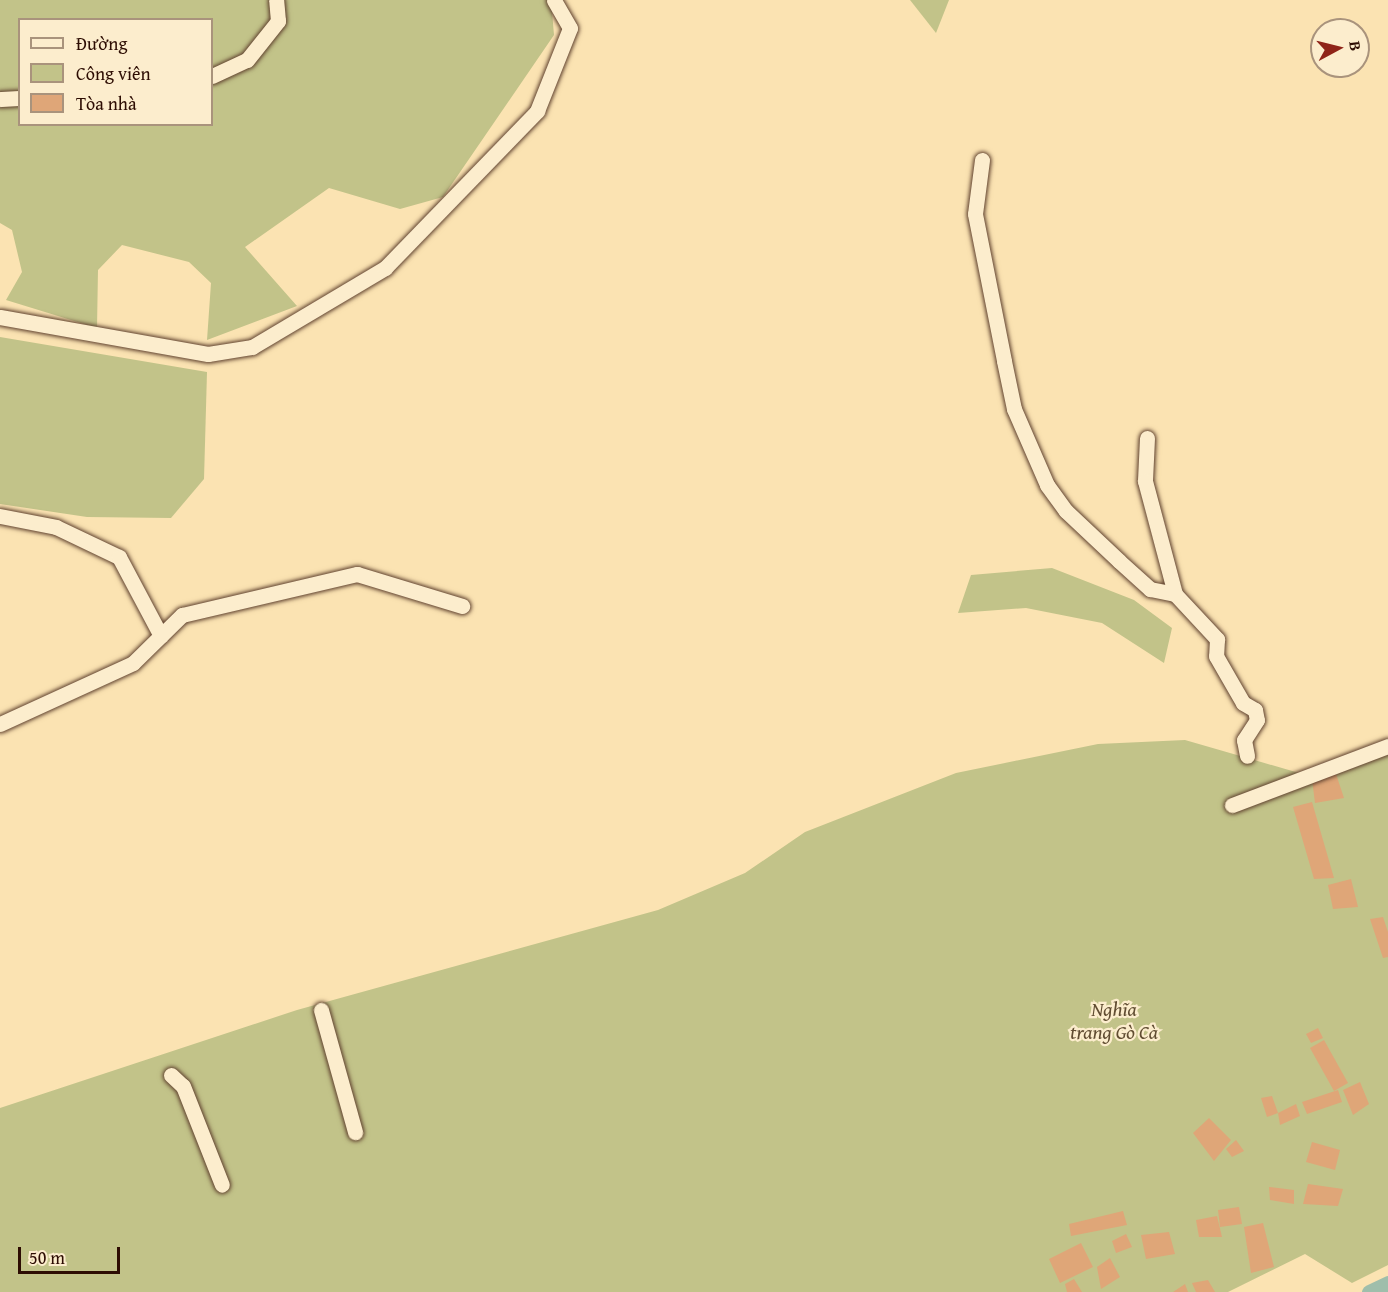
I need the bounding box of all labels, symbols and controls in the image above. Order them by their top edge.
legend [18,18,213,126]
north arrow [1310,18,1370,78]
text: Đường [76,30,127,57]
text: B [1343,40,1368,52]
text: Công viên [76,60,151,87]
text: Tòa nhà [76,90,136,117]
park label: Nghĩa trang Gò Cà [1070,996,1158,1043]
scale bar [21,1235,123,1273]
text: 50 m [29,1244,65,1271]

